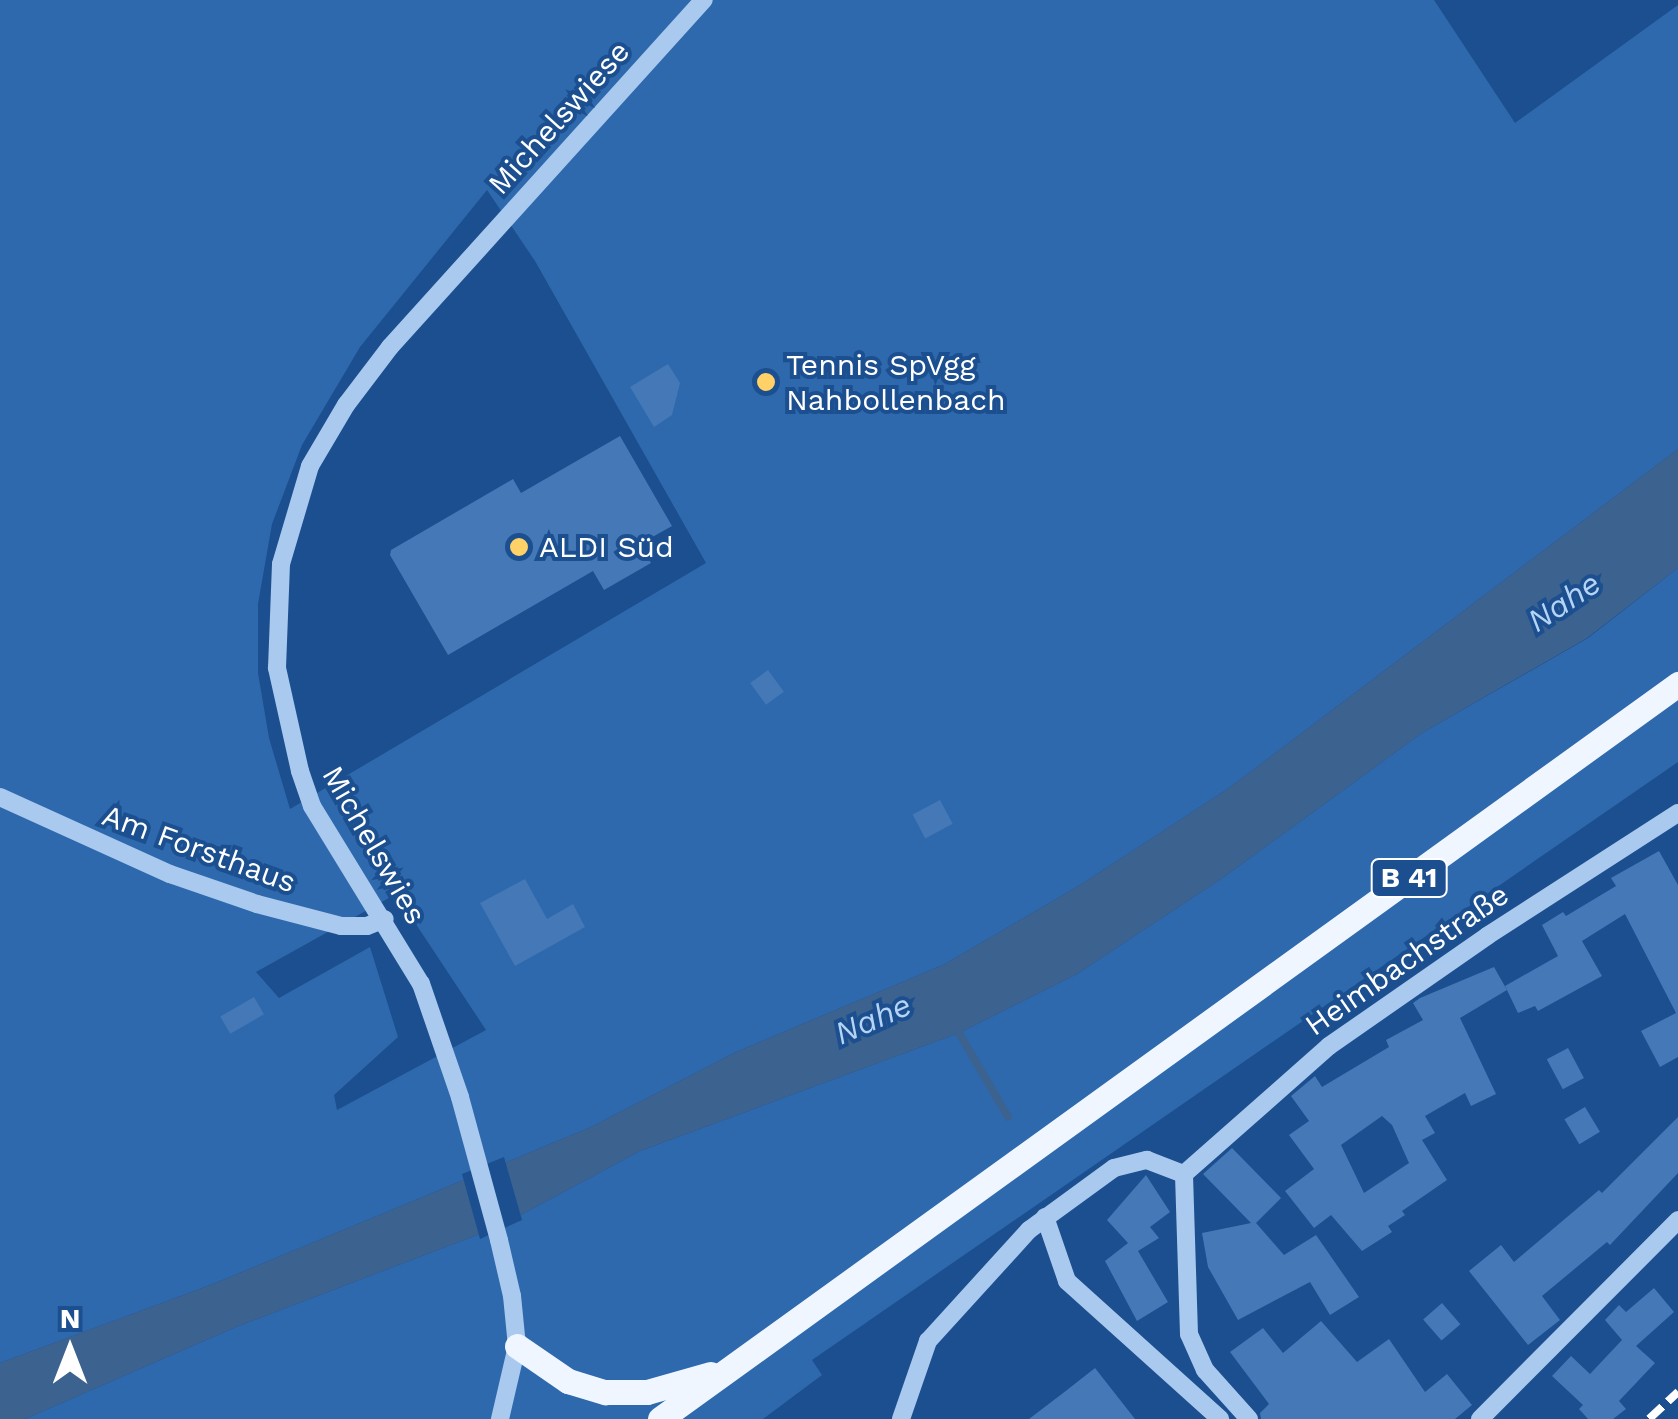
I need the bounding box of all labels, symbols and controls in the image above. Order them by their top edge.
street label: Michelswiese [481,34,637,202]
place label: Tennis SpVgg Nahbollenbach [786,347,1006,418]
marker: Tennis SpVgg Nahbollenbach [755,371,777,393]
place label: ALDI Süd [539,529,674,565]
marker: ALDI Süd [508,536,530,558]
water label: Nahe [1520,564,1608,640]
street label: Michelswies [314,760,434,930]
street label: Am Forsthaus [97,797,301,901]
road number: B 41 [1369,855,1449,901]
street label: Heimbachstraße [1298,876,1516,1044]
water label: Nahe [829,985,917,1053]
north arrow [20,1299,120,1399]
text: N [60,1302,80,1335]

